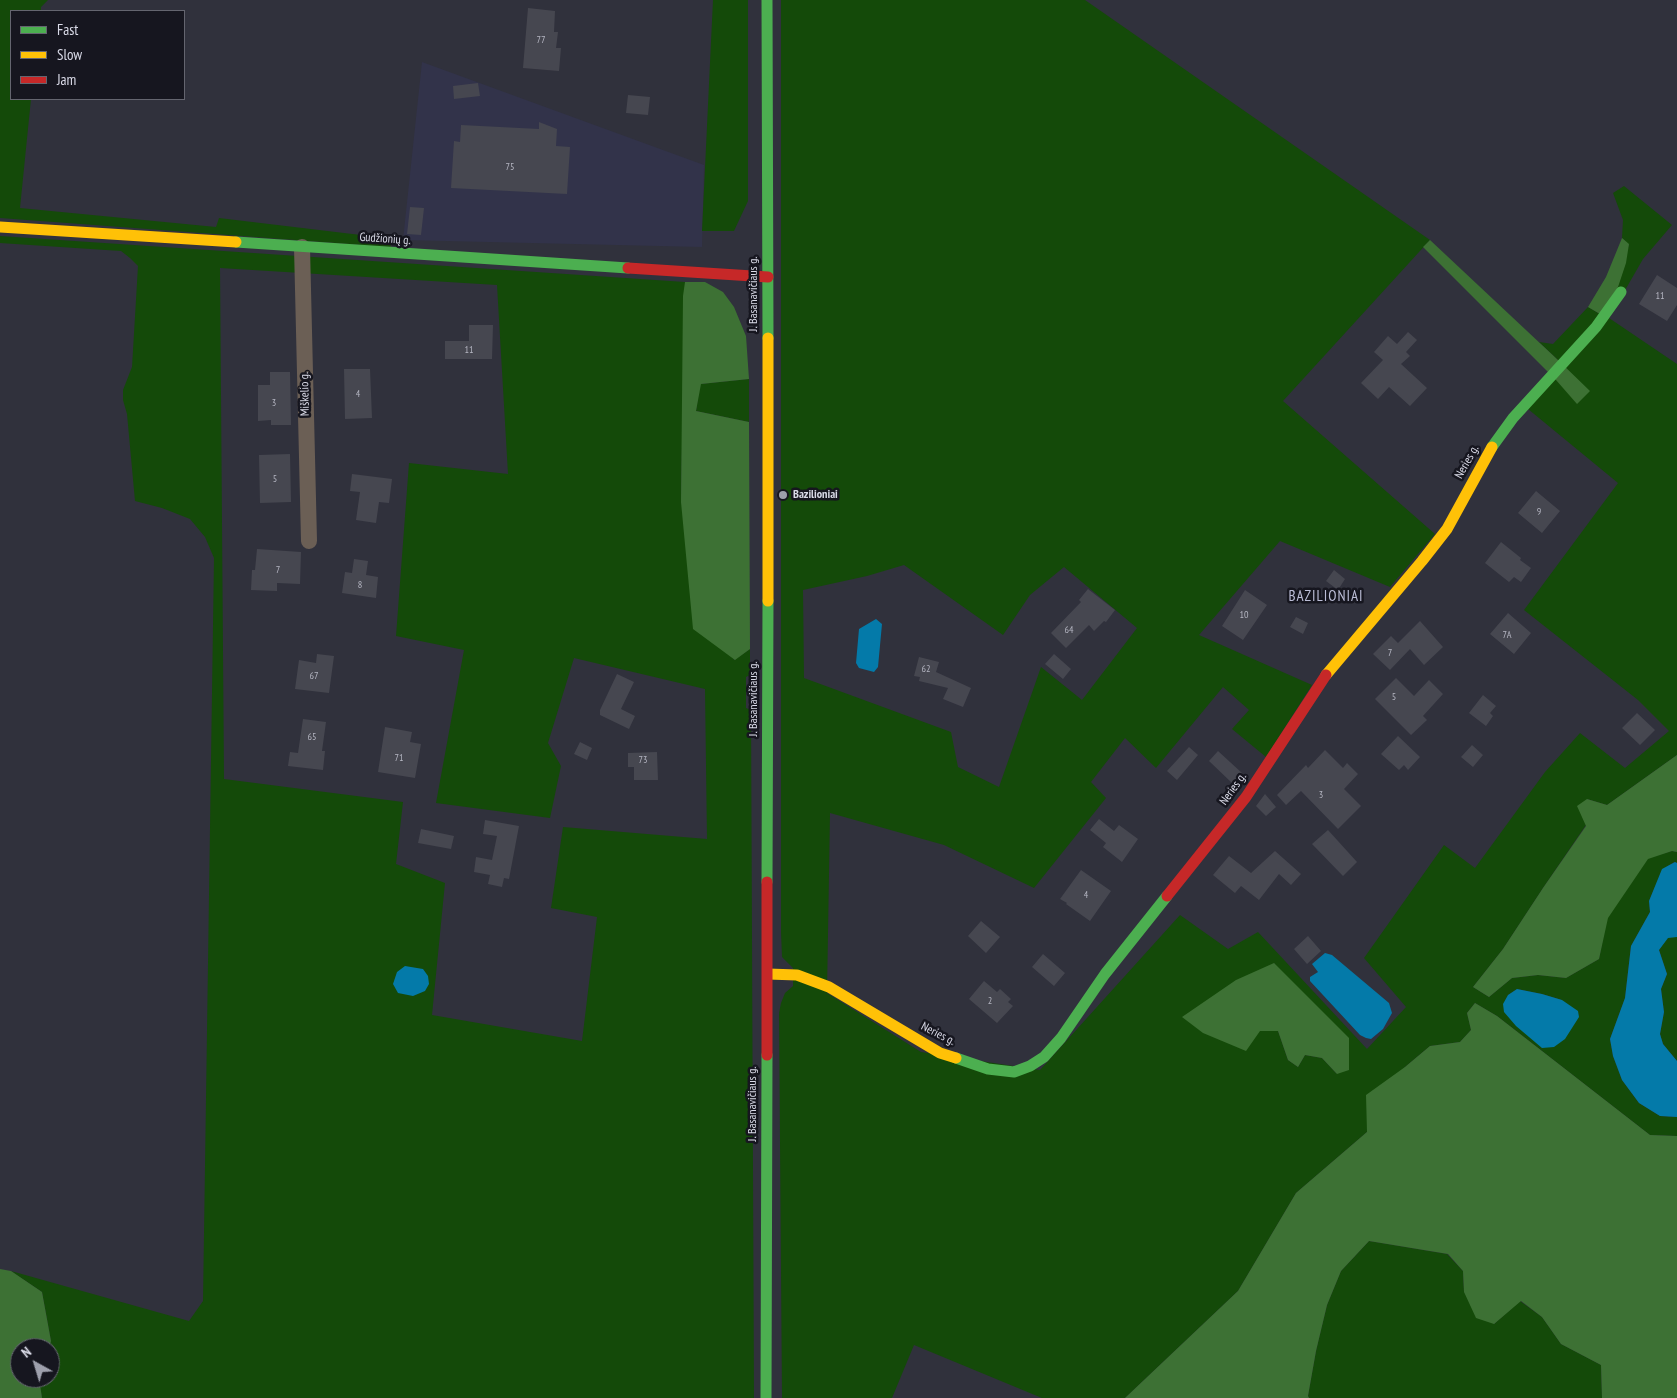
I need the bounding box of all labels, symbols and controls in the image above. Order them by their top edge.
legend [10,10,185,100]
text: Fast [57,20,78,39]
house number: 77 [537,34,545,46]
text: Slow [57,45,82,64]
text: Jam [57,70,76,89]
house number: 75 [506,161,514,173]
street label: Gudžionių g. [359,230,411,248]
street label: J. Basanavičiaus g. [747,256,761,332]
house number: 11 [1656,290,1664,302]
house number: 11 [465,344,473,356]
street label: Miškelio g. [297,372,313,416]
house number: 4 [356,388,360,400]
house number: 3 [272,397,276,409]
street label: Neries g. [1452,443,1482,481]
house number: 5 [273,473,277,485]
place label: Bazilioniai [793,488,838,502]
marker: Bazilioniai [777,489,789,501]
house number: 9 [1537,506,1541,518]
house number: 7 [276,564,280,576]
house number: 8 [358,579,362,591]
district label: BAZILIONIAI [1287,588,1365,606]
house number: 10 [1240,609,1248,621]
house number: 64 [1065,624,1073,636]
house number: 7A [1502,629,1512,641]
house number: 7 [1388,647,1392,659]
street label: J. Basanavičiaus g. [747,661,761,737]
house number: 62 [922,663,930,675]
house number: 67 [310,670,318,682]
house number: 5 [1392,691,1396,703]
house number: 65 [308,731,316,743]
house number: 71 [395,752,403,764]
house number: 73 [639,754,647,766]
street label: Neries g. [1217,770,1249,808]
house number: 3 [1319,789,1323,801]
house number: 4 [1084,889,1088,901]
house number: 2 [988,995,992,1007]
street label: Neries g. [919,1019,957,1049]
street label: J. Basanavičiaus g. [746,1066,760,1142]
north arrow [10,1338,60,1388]
text: N [18,1343,35,1361]

